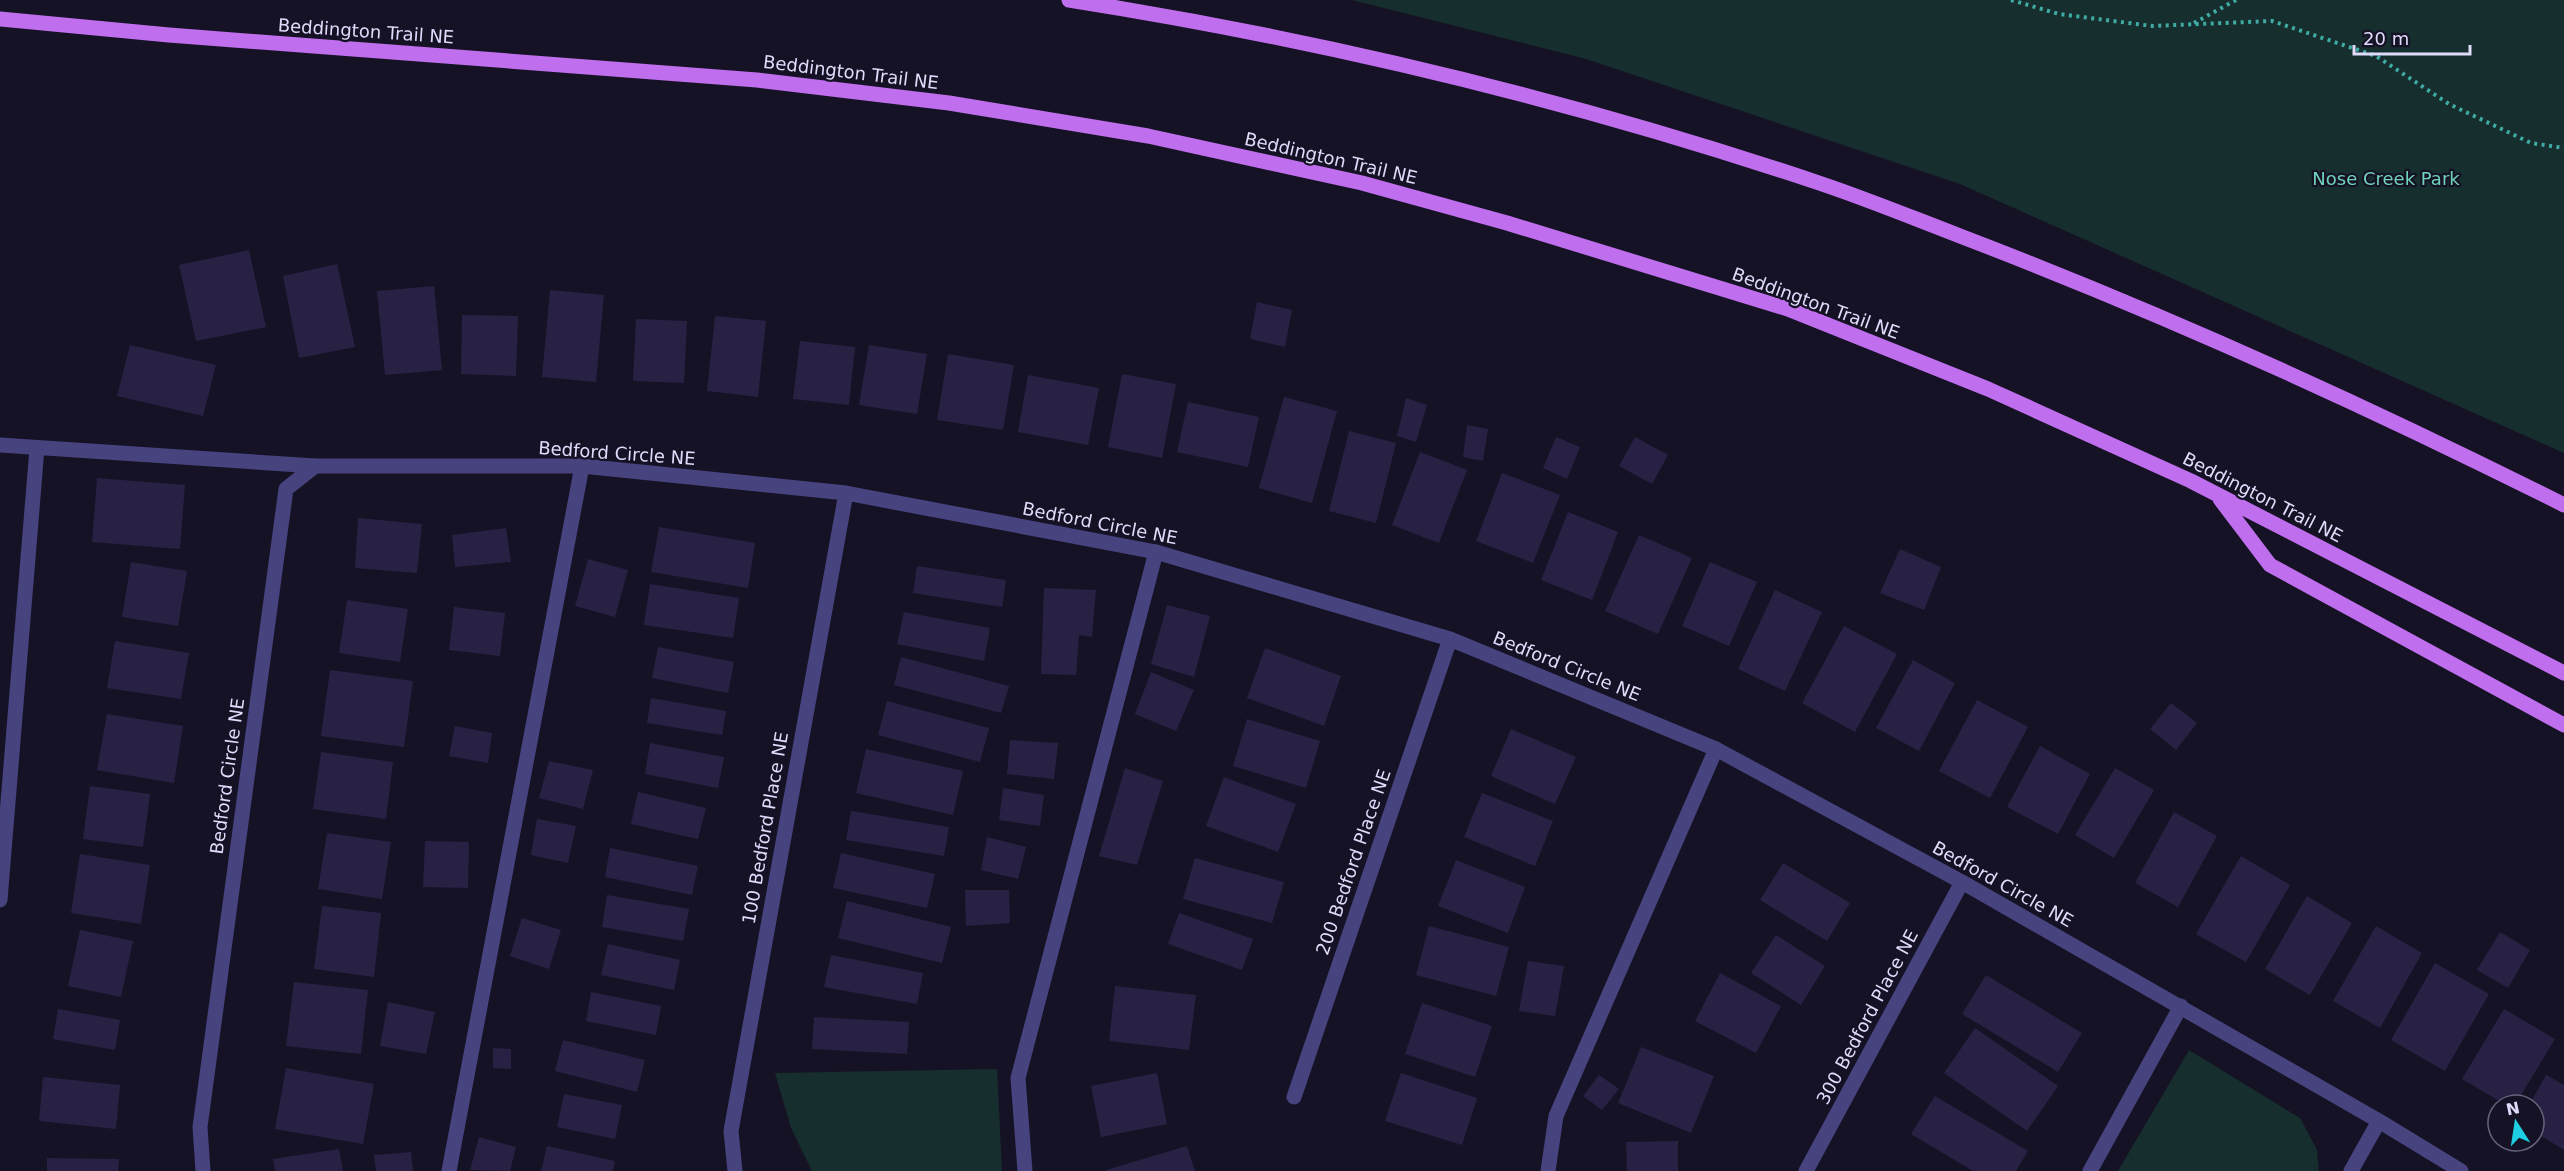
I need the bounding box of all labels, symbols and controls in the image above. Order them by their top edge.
street label: Beddington Trail NE [277,14,455,48]
scale bar [2354,18,2470,56]
text: 20 m [2363,28,2409,49]
street label: Beddington Trail NE [762,51,940,93]
street label: Beddington Trail NE [1243,128,1419,188]
park label: Nose Creek Park [2312,168,2460,189]
street label: Beddington Trail NE [1729,263,1903,343]
street label: Bedford Circle NE [538,437,696,469]
street label: Beddington Trail NE [2180,448,2346,546]
street label: Bedford Circle NE [1021,498,1179,548]
street label: Bedford Circle NE [1490,627,1644,705]
street label: Bedford Circle NE [206,697,248,855]
street label: 100 Bedford Place NE [738,730,792,926]
street label: 200 Bedford Place NE [1311,766,1395,958]
street label: Bedford Circle NE [1929,837,2077,931]
street label: 300 Bedford Place NE [1812,926,1922,1108]
north arrow [2486,1093,2546,1153]
text: N [2504,1098,2522,1120]

